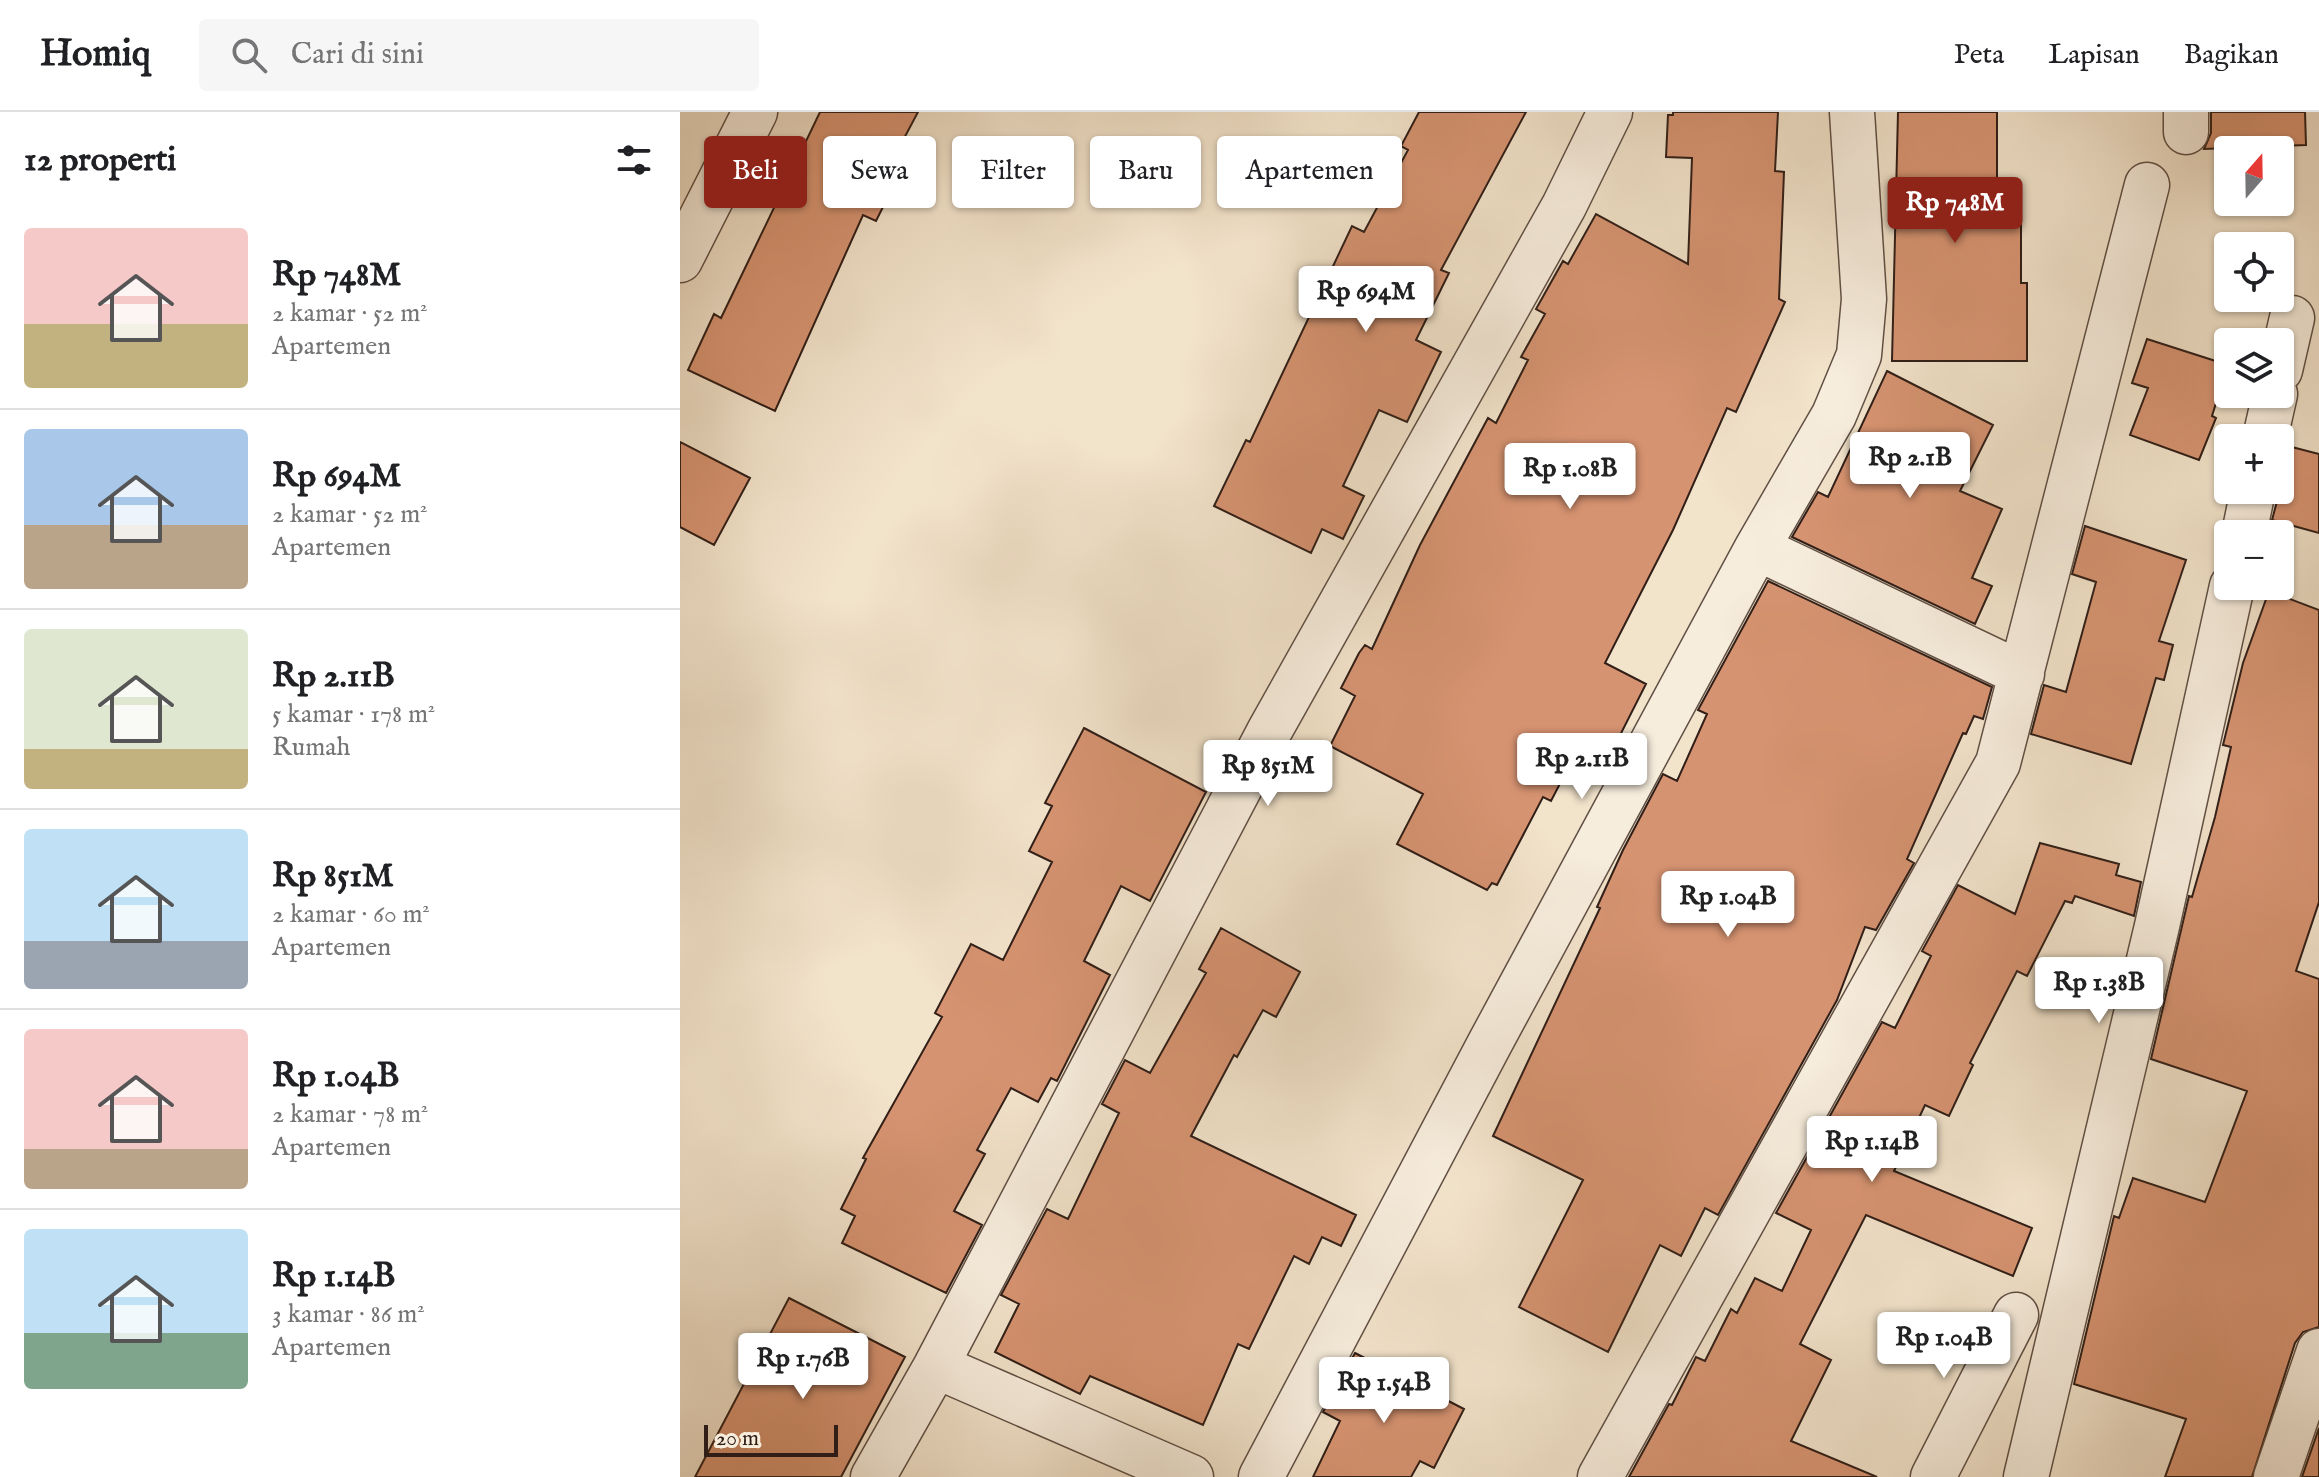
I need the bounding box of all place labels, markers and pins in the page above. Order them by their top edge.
pin: Rp 748M [1881,177,2029,245]
pin: Rp 694M [1292,266,1440,334]
pin: Rp 2.1B [1836,432,1984,500]
pin: Rp 1.08B [1487,443,1653,511]
pin: Rp 2.11B [1499,733,1665,801]
pin: Rp 851M [1194,740,1342,808]
pin: Rp 1.04B [1645,871,1811,939]
pin: Rp 1.38B [2016,957,2182,1025]
pin: Rp 1.14B [1789,1116,1955,1184]
pin: Rp 1.04B [1861,1312,2027,1380]
pin: Rp 1.76B [720,1333,886,1401]
pin: Rp 1.54B [1301,1357,1467,1425]

